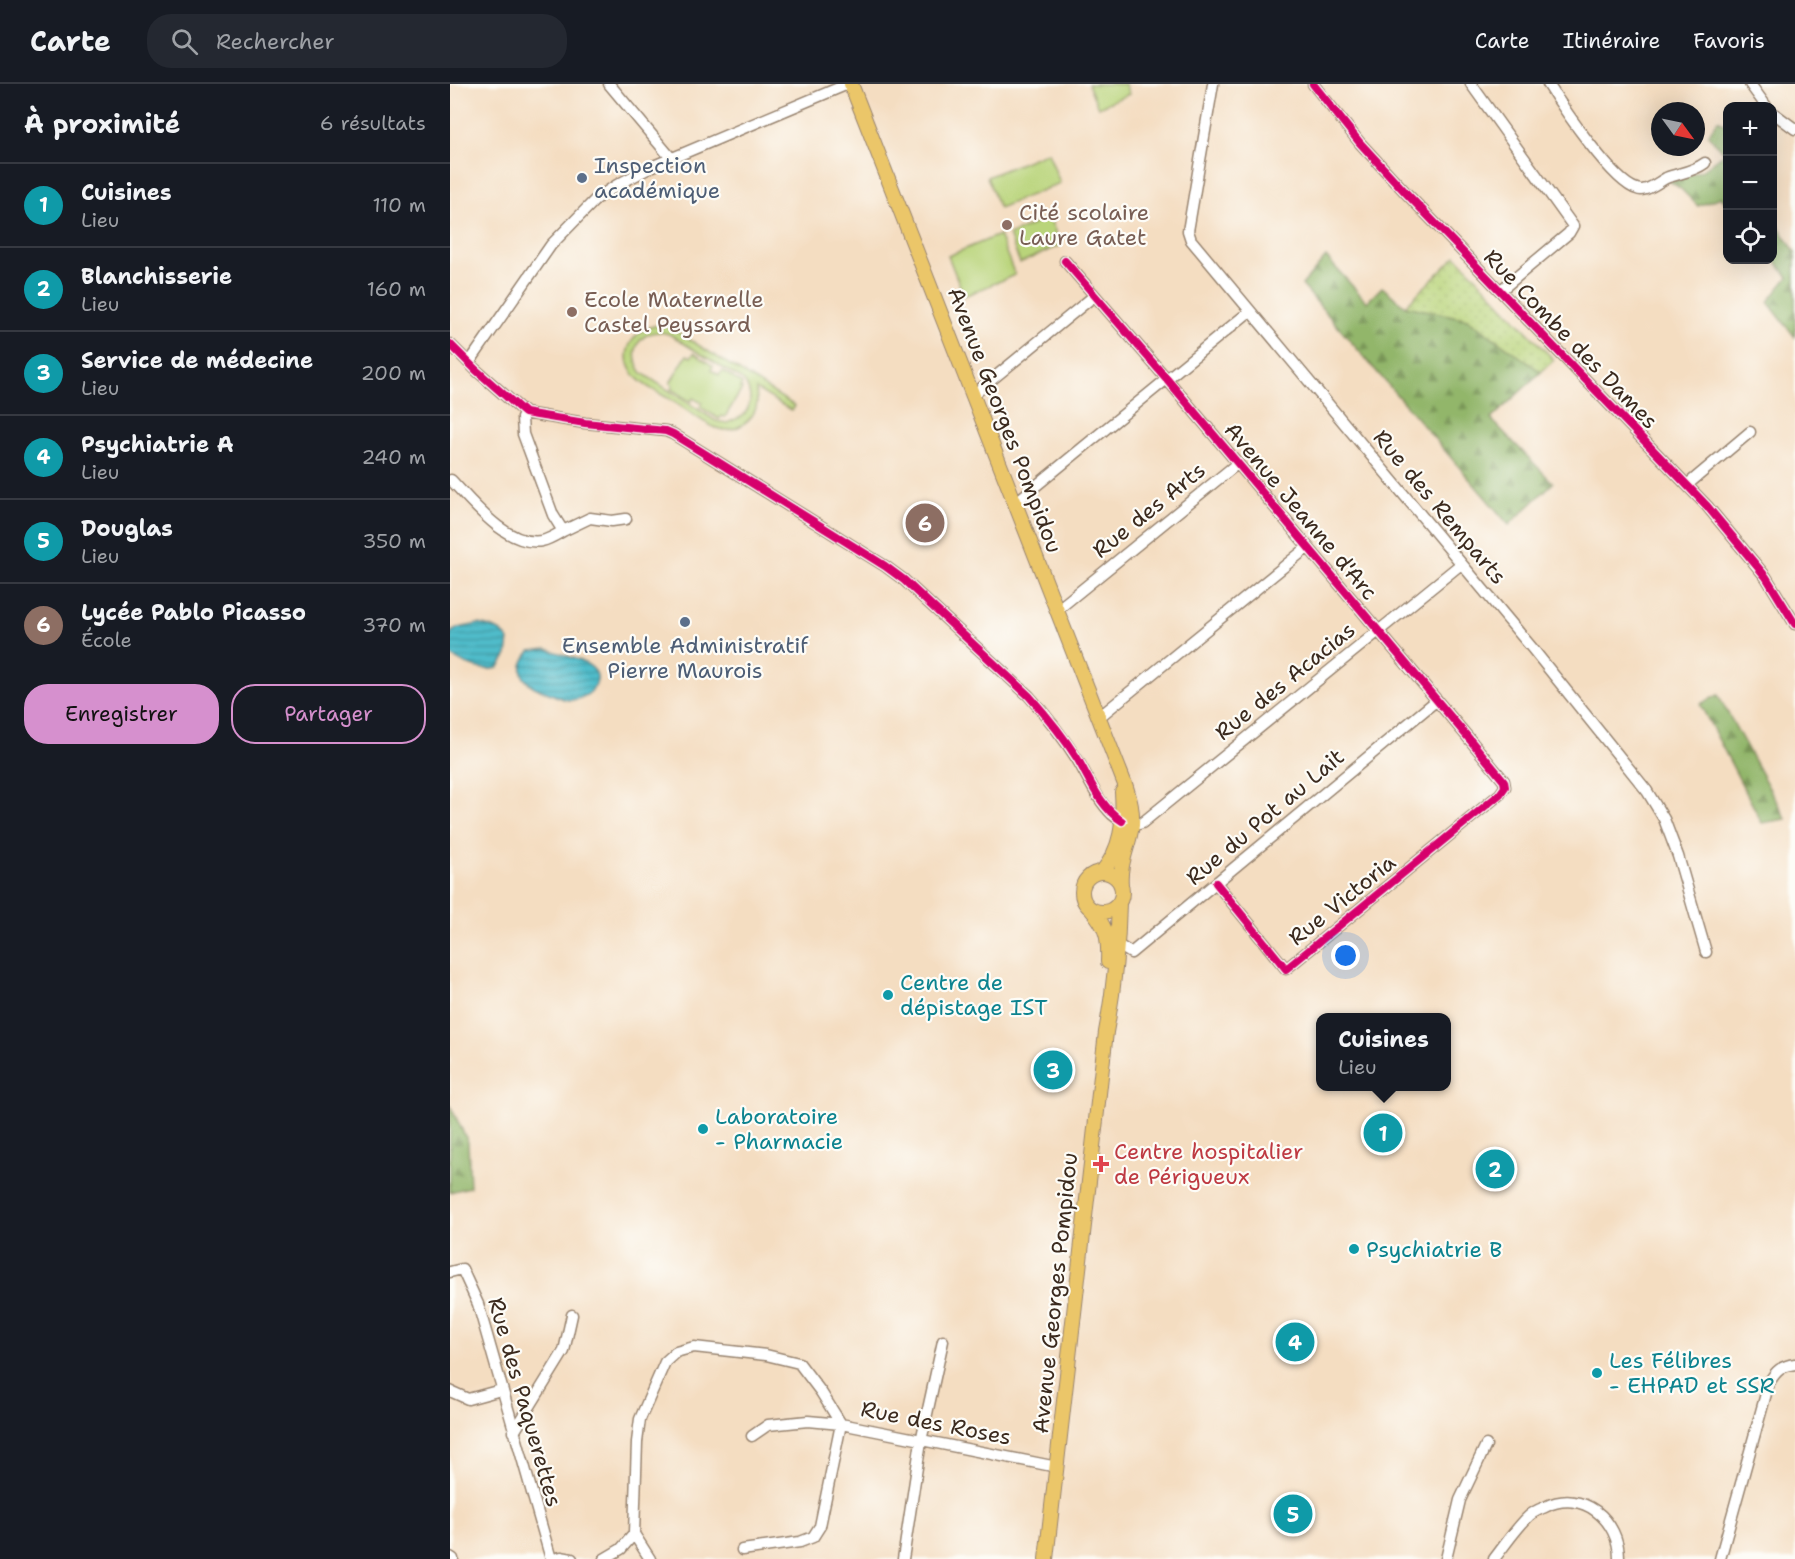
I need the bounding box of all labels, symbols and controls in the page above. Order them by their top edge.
search box [147,14,567,68]
text: Carte [30,22,111,60]
icon: search [168,25,201,58]
text: Rechercher [216,27,335,56]
text: Carte [1475,27,1530,55]
text: Itinéraire [1563,27,1660,55]
text: Favoris [1693,27,1765,55]
north arrow [1651,102,1705,156]
map controls [1723,102,1777,264]
button: + [1723,102,1777,156]
text: À proximité [24,106,180,141]
text: 6 résultats [320,110,426,136]
place label: Inspection académique [594,151,720,205]
button: − [1723,156,1777,210]
marker: Inspection académique [575,171,589,185]
text: Cuisines [81,178,172,207]
text: 1 [39,192,48,218]
text: 110 m [372,192,426,218]
place label: Cité scolaire Laure Gatet [1019,198,1149,252]
text: Lieu [81,207,119,233]
button: locate [1723,210,1777,264]
marker: Cité scolaire Laure Gatet [1000,218,1014,232]
street label: Rue Combe des Dames [1477,243,1665,435]
text: Blanchisserie [81,262,232,291]
text: 2 [37,276,51,302]
text: 160 m [367,276,426,302]
street label: Avenue Georges Pompidou [941,283,1069,557]
place label: Ecole Maternelle Castel Peyssard [584,285,764,339]
text: Lieu [81,291,119,317]
marker: Ecole Maternelle Castel Peyssard [565,305,579,319]
text: Service de médecine [81,346,313,375]
text: 3 [37,360,51,386]
text: 200 m [361,360,426,386]
text: Lieu [81,375,119,401]
street label: Avenue Jeanne d'Arc [1218,416,1384,606]
street label: Rue des Remparts [1367,424,1513,590]
text: Psychiatrie A [81,430,234,459]
text: 4 [37,444,51,470]
text: 240 m [361,444,426,470]
street label: Rue des Arts [1087,456,1211,564]
text: Lieu [81,459,119,485]
pin: 6 [906,500,944,546]
text: Douglas [81,514,173,543]
text: 5 [37,528,50,554]
text: 350 m [362,528,426,554]
text: Lieu [81,543,119,569]
text: Lycée Pablo Picasso [81,598,306,627]
text: 6 [37,612,51,638]
text: 370 m [362,612,426,638]
marker: Ensemble Administratif Pierre Maurois [678,615,692,629]
street label: Rue des Acacias [1209,615,1361,747]
text: École [81,627,132,653]
place label: Ensemble Administratif Pierre Maurois [562,631,809,685]
button: Enregistrer [24,684,219,744]
button: Partager [231,684,426,744]
street label: Rue du Pot au Lait [1180,742,1350,892]
street label: Rue Victoria [1283,848,1402,952]
your location [1331,941,1360,970]
place label: Centre de dépistage IST [900,968,1048,1022]
marker: Centre de dépistage IST [881,988,895,1002]
popup [1316,1013,1451,1091]
text: Cuisines [1338,1025,1429,1054]
pin: 3 [1034,1048,1072,1092]
text: Lieu [1338,1054,1377,1080]
place label: Laboratoire - Pharmacie [715,1102,843,1156]
pin: 1 [1364,1110,1402,1156]
marker: Laboratoire - Pharmacie [696,1122,710,1136]
place label: Centre hospitalier de Périgueux [1114,1137,1304,1191]
pin: 2 [1476,1146,1514,1192]
street label: Avenue Georges Pompidou [1026,1151,1084,1435]
marker: Centre hospitalier de Périgueux [1092,1155,1110,1173]
place label: Psychiatrie B [1366,1235,1502,1264]
marker: Psychiatrie B [1347,1242,1361,1256]
street label: Rue des Paquerettes [481,1294,569,1510]
pin: 4 [1276,1320,1314,1364]
place label: Les Félibres - EHPAD et SSR [1609,1346,1775,1400]
marker: Les Félibres - EHPAD et SSR [1590,1366,1604,1380]
street label: Rue des Roses [858,1394,1014,1452]
pin: 5 [1274,1492,1312,1536]

